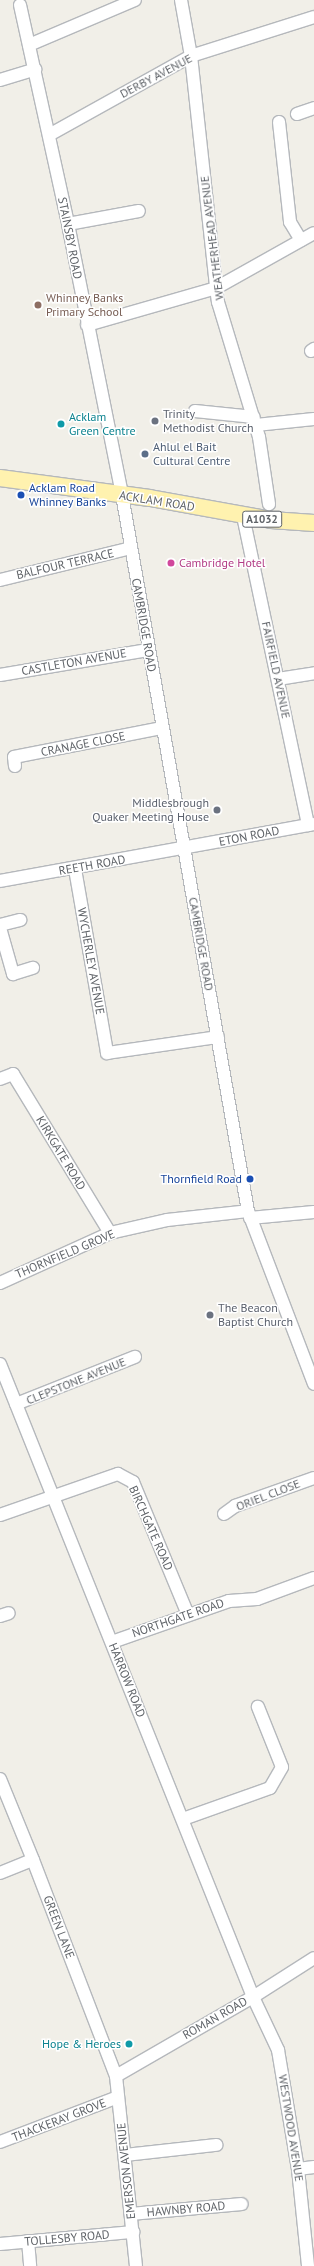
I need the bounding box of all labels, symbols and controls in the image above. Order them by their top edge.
street label: DERBY AVENUE [117,51,195,101]
street label: WEATHERHEAD AVENUE [197,175,227,301]
street label: STAINSBY ROAD [55,196,85,280]
place label: Whinney Banks Primary School [46,291,124,319]
marker: Whinney Banks Primary School [33,300,43,310]
place label: Trinity Methodist Church [163,407,254,435]
place label: Acklam Green Centre [69,410,136,438]
marker: Trinity Methodist Church [150,416,160,426]
marker: Acklam Green Centre [56,419,66,429]
place label: Ahlul el Bait Cultural Centre [153,440,230,468]
marker: Ahlul el Bait Cultural Centre [140,449,150,459]
place label: Acklam Road Whinney Banks [29,481,107,509]
street label: ACKLAM ROAD [118,488,196,514]
marker: Acklam Road Whinney Banks [16,490,26,500]
road number: A1032 [242,510,282,528]
street label: BALFOUR TERRACE [15,546,115,582]
place label: Cambridge Hotel [179,556,265,570]
marker: Cambridge Hotel [166,558,176,568]
street label: CAMBRIDGE ROAD [129,577,159,673]
street label: FAIRFIELD AVENUE [259,620,293,720]
street label: CASTLETON AVENUE [20,646,128,678]
street label: CRANAGE CLOSE [40,729,126,759]
place label: Middlesbrough Quaker Meeting House [92,796,209,824]
marker: Middlesbrough Quaker Meeting House [212,805,222,815]
street label: ETON ROAD [217,823,281,849]
street label: REETH ROAD [58,852,126,878]
street label: CAMBRIDGE ROAD [186,896,216,992]
street label: WYCHERLEY AVENUE [74,906,108,1016]
street label: KIRKGATE ROAD [33,1113,89,1193]
place label: Thornfield Road [161,1172,242,1186]
marker: Thornfield Road [245,1174,255,1184]
street label: THORNFIELD GROVE [13,1227,117,1281]
place label: The Beacon Baptist Church [218,1301,293,1329]
marker: The Beacon Baptist Church [205,1310,215,1320]
street label: CLEPSTONE AVENUE [24,1354,128,1408]
street label: ORIEL CLOSE [234,1476,302,1514]
street label: BIRCHGATE ROAD [126,1483,176,1573]
street label: NORTHGATE ROAD [130,1595,226,1641]
street label: HARROW ROAD [105,1641,149,1719]
street label: GREEN LANE [40,1893,78,1961]
street label: ROMAN ROAD [180,1994,250,2042]
place label: Hope & Heroes [42,2037,121,2051]
marker: Hope & Heroes [124,2039,134,2049]
street label: WESTWOOD AVENUE [275,2073,307,2183]
street label: THACKERAY GROVE [10,2095,108,2145]
street label: EMERSON AVENUE [114,2122,138,2220]
street label: HAWNBY ROAD [146,2198,226,2220]
street label: TOLLESBY ROAD [24,2227,110,2249]

